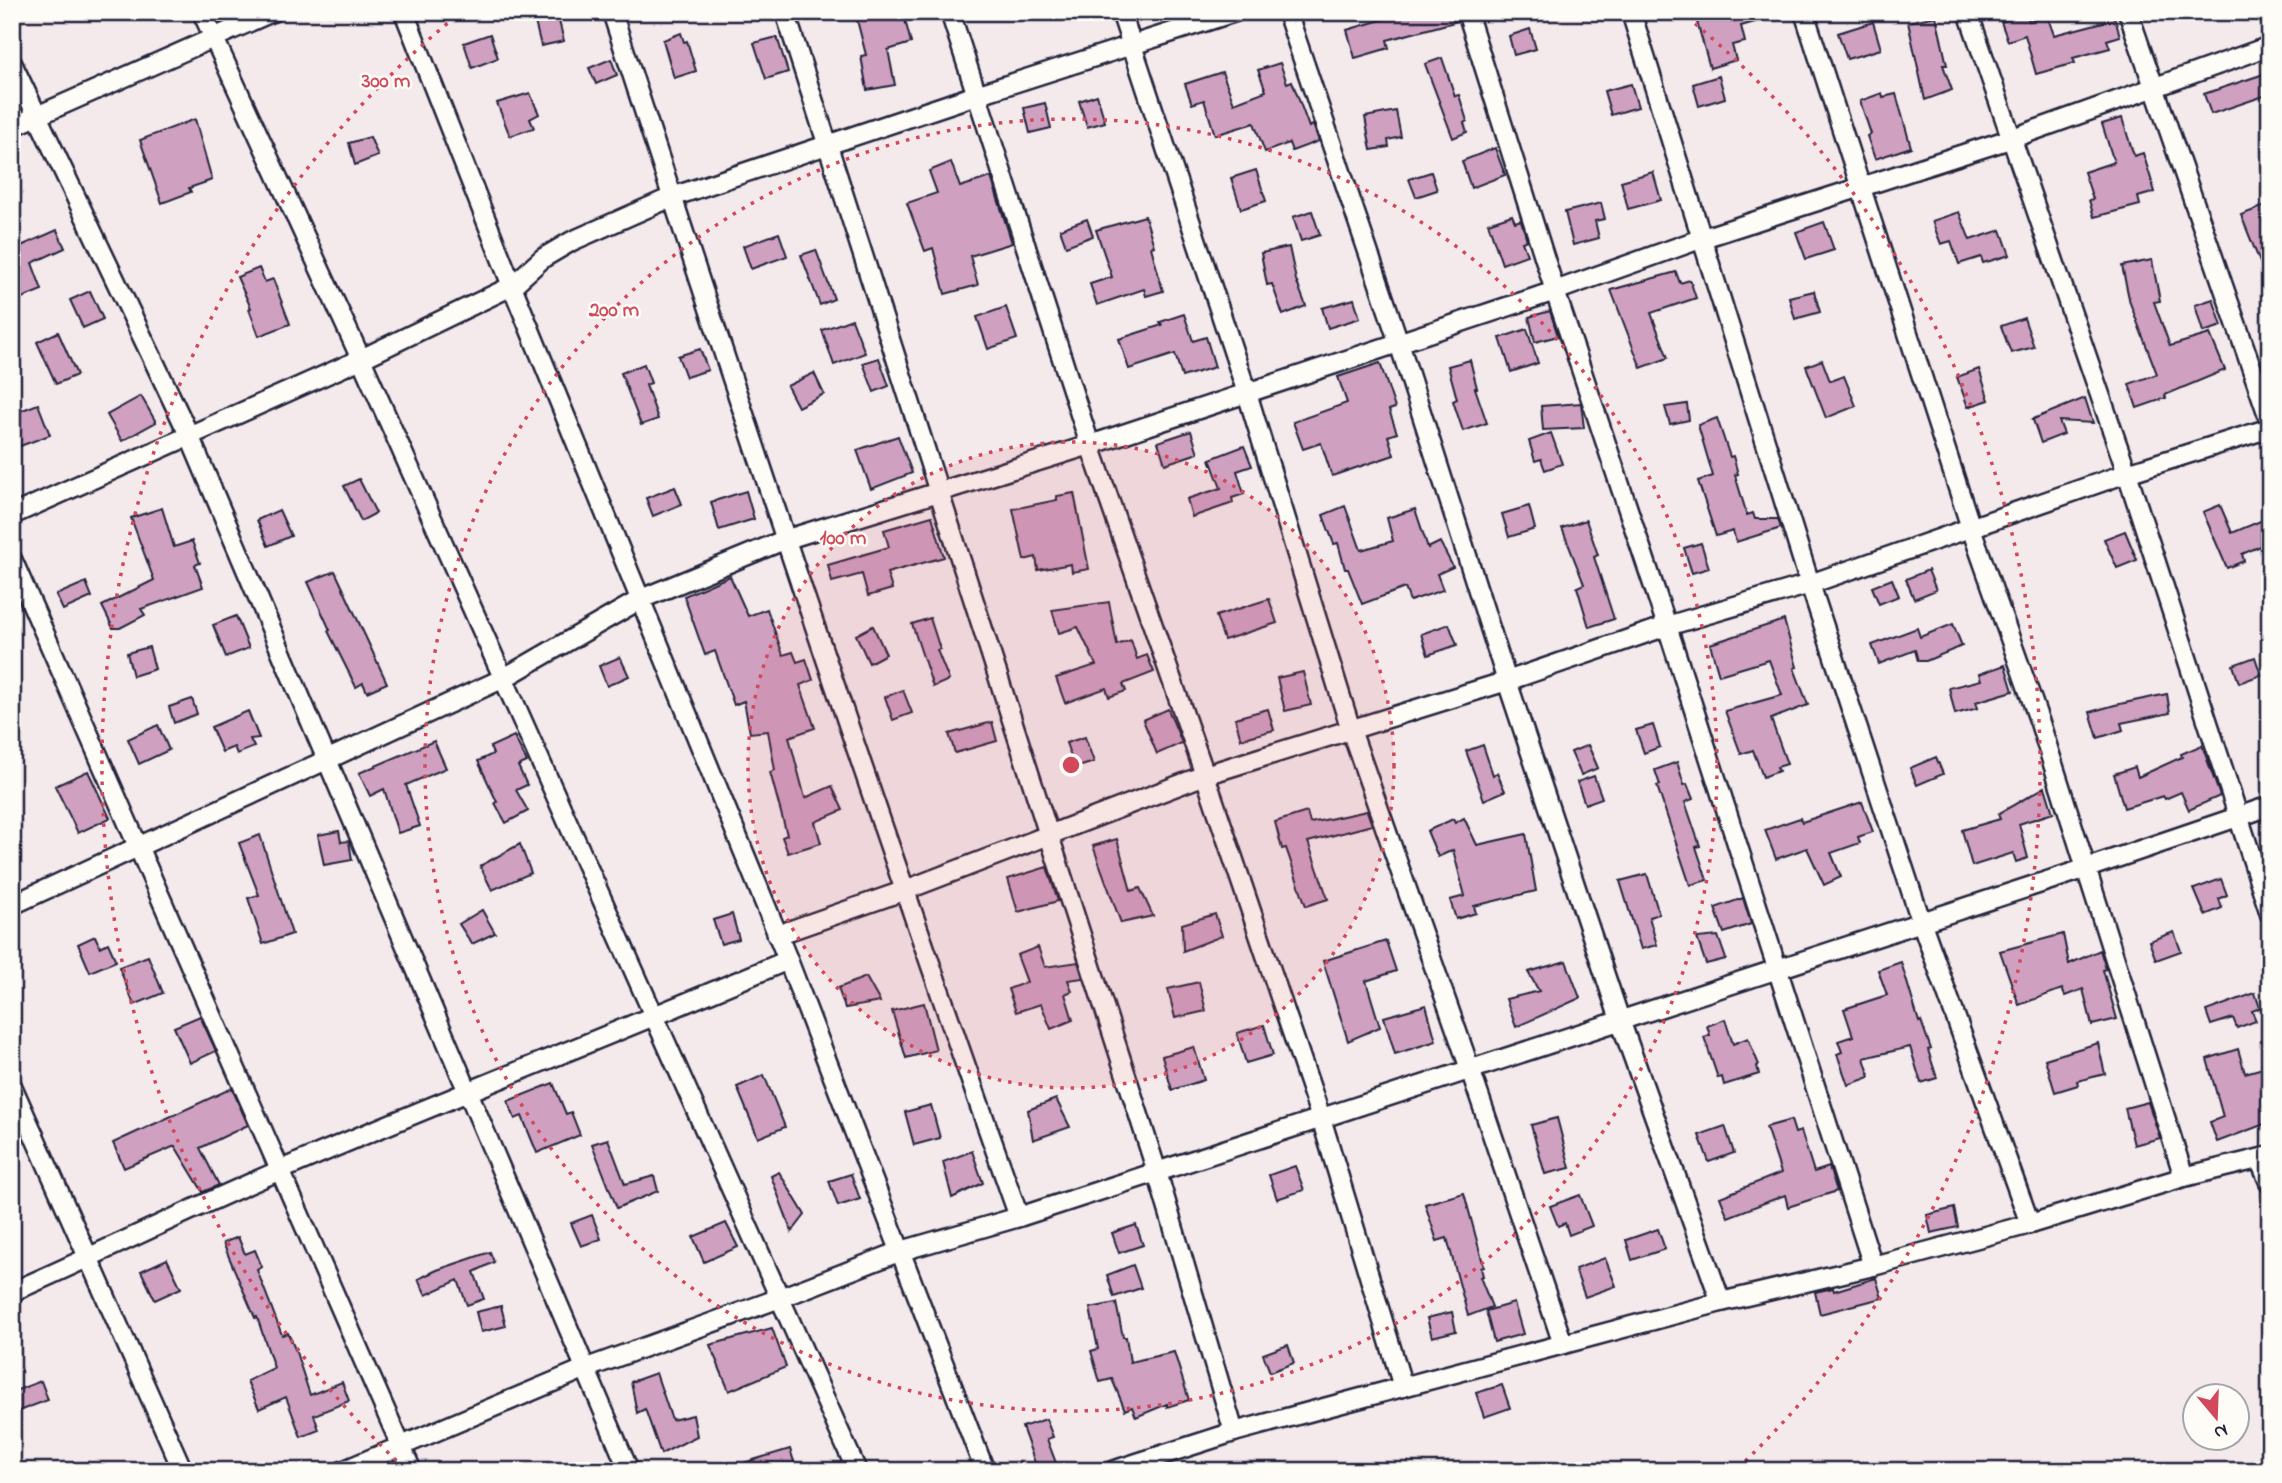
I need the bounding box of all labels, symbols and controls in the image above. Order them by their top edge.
text: 300 m [361,67,410,97]
text: 200 m [588,296,639,326]
text: 100 m [820,524,866,554]
centre of rings [1059,753,1083,777]
north arrow [2180,1382,2250,1452]
text: N [2210,1416,2231,1446]

